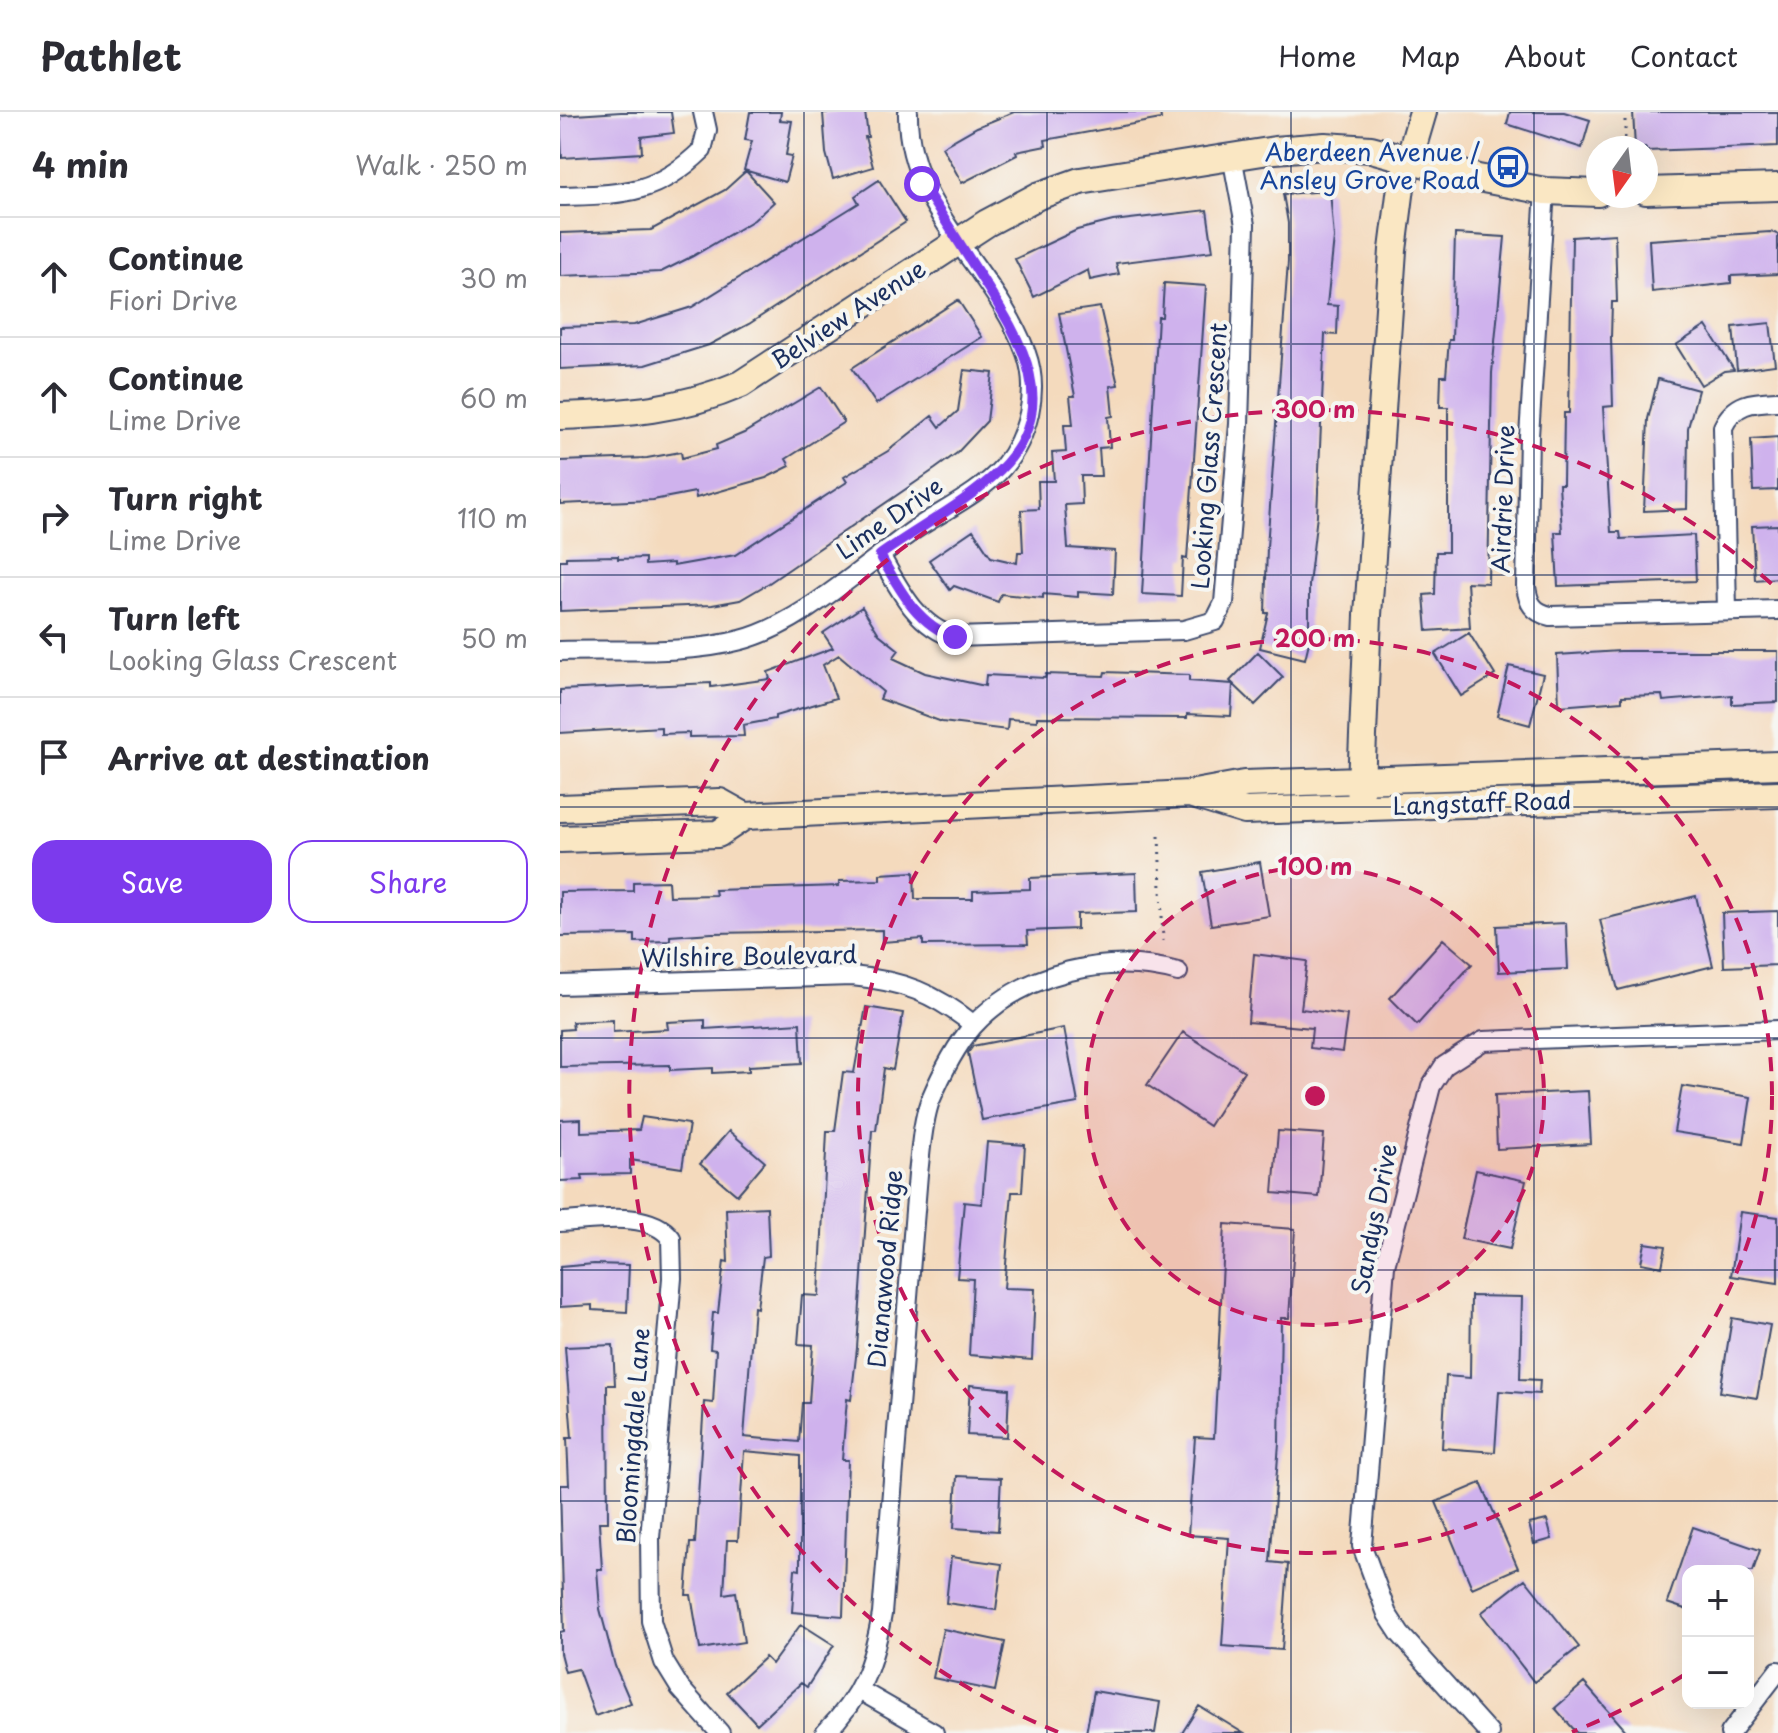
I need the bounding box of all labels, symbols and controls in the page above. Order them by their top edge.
text: Pathlet [40,27,182,84]
text: Home [1278,34,1356,77]
text: Map [1400,34,1460,77]
text: About [1504,34,1586,77]
text: Contact [1630,34,1738,77]
place label: Aberdeen Avenue / Ansley Grove Road [1260,133,1480,197]
north arrow [1586,136,1658,208]
text: 4 min [32,138,129,190]
text: Walk · 250 m [355,145,528,184]
bus stop icon: Aberdeen Avenue / Ansley Grove Road [1487,146,1529,188]
route start [904,166,940,202]
text: Continue [108,235,243,280]
street label: Belview Avenue [764,250,932,377]
icon: ahead [32,255,76,299]
text: 30 m [460,258,528,297]
text: Fiori Drive [108,280,238,319]
street label: Looking Glass Crescent [1181,321,1235,590]
text: Continue [108,355,243,400]
icon: ahead [32,375,76,419]
text: 60 m [460,378,528,417]
text: 300 m [1274,390,1356,426]
text: Lime Drive [108,400,241,439]
street label: Airdrie Drive [1481,424,1523,574]
street label: Lime Drive [828,467,950,567]
text: Turn right [108,475,263,520]
icon: right [32,495,76,539]
text: 110 m [457,498,528,537]
text: Lime Drive [108,520,241,559]
text: Turn left [108,595,240,640]
icon: left [32,615,76,659]
text: 50 m [461,618,528,657]
route end [937,619,973,655]
text: 200 m [1275,619,1355,655]
text: Looking Glass Crescent [108,640,397,679]
icon: arrive [32,735,76,779]
text: Arrive at destination [108,735,430,780]
street label: Langstaff Road [1392,781,1572,823]
button: Save [32,840,272,923]
button: Share [288,840,528,923]
text: 100 m [1278,847,1352,883]
street label: Wilshire Boulevard [641,935,858,975]
centre of rings [1301,1082,1329,1110]
street label: Sandys Drive [1341,1140,1405,1297]
street label: Dianawood Ridge [857,1168,911,1370]
street label: Bloomingdale Lane [606,1327,658,1545]
map controls [1682,1565,1754,1709]
button: + [1682,1565,1754,1637]
button: − [1682,1637,1754,1709]

